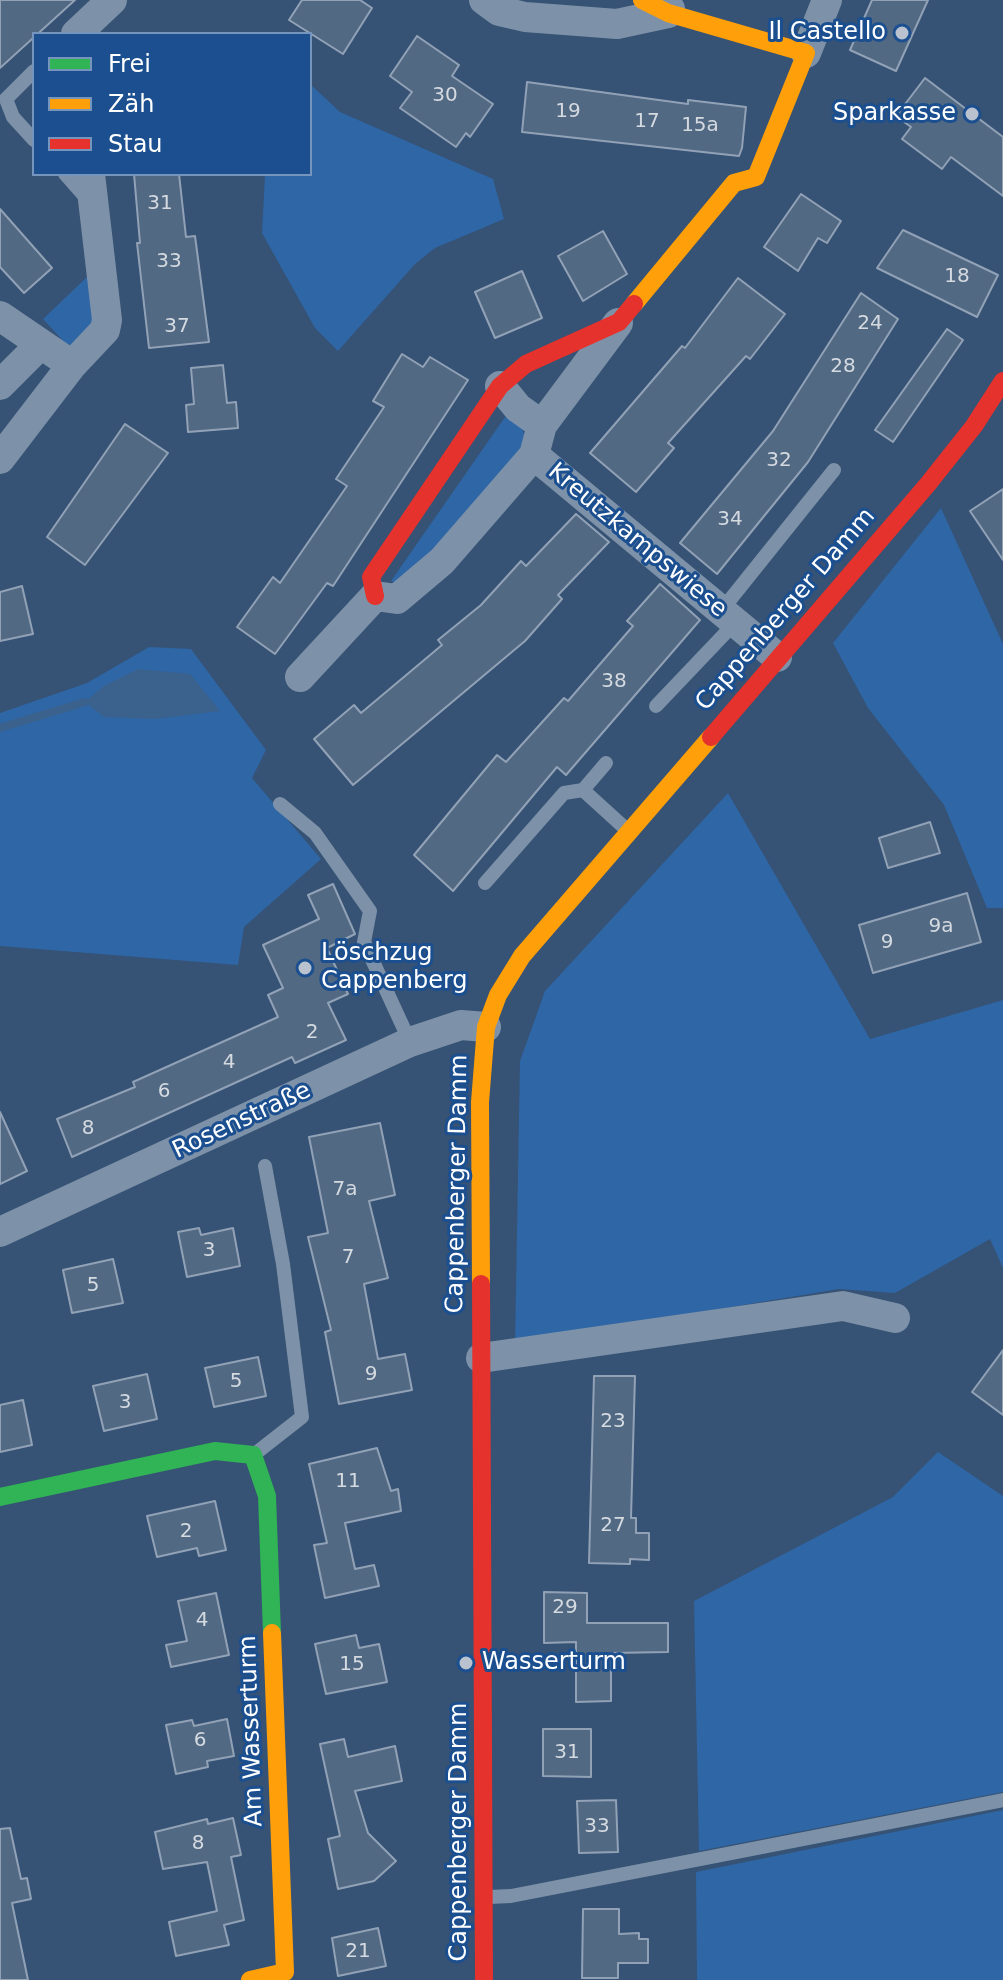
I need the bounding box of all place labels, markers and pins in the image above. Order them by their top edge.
place label: Il Castello [768,19,886,47]
marker: Il Castello [893,24,911,42]
place label: Sparkasse [833,100,956,128]
marker: Sparkasse [963,105,981,123]
place label: Löschzug Cappenberg [321,940,468,996]
marker: Löschzug Cappenberg [296,959,314,977]
place label: Wasserturm [482,1649,626,1677]
marker: Wasserturm [457,1654,475,1672]

